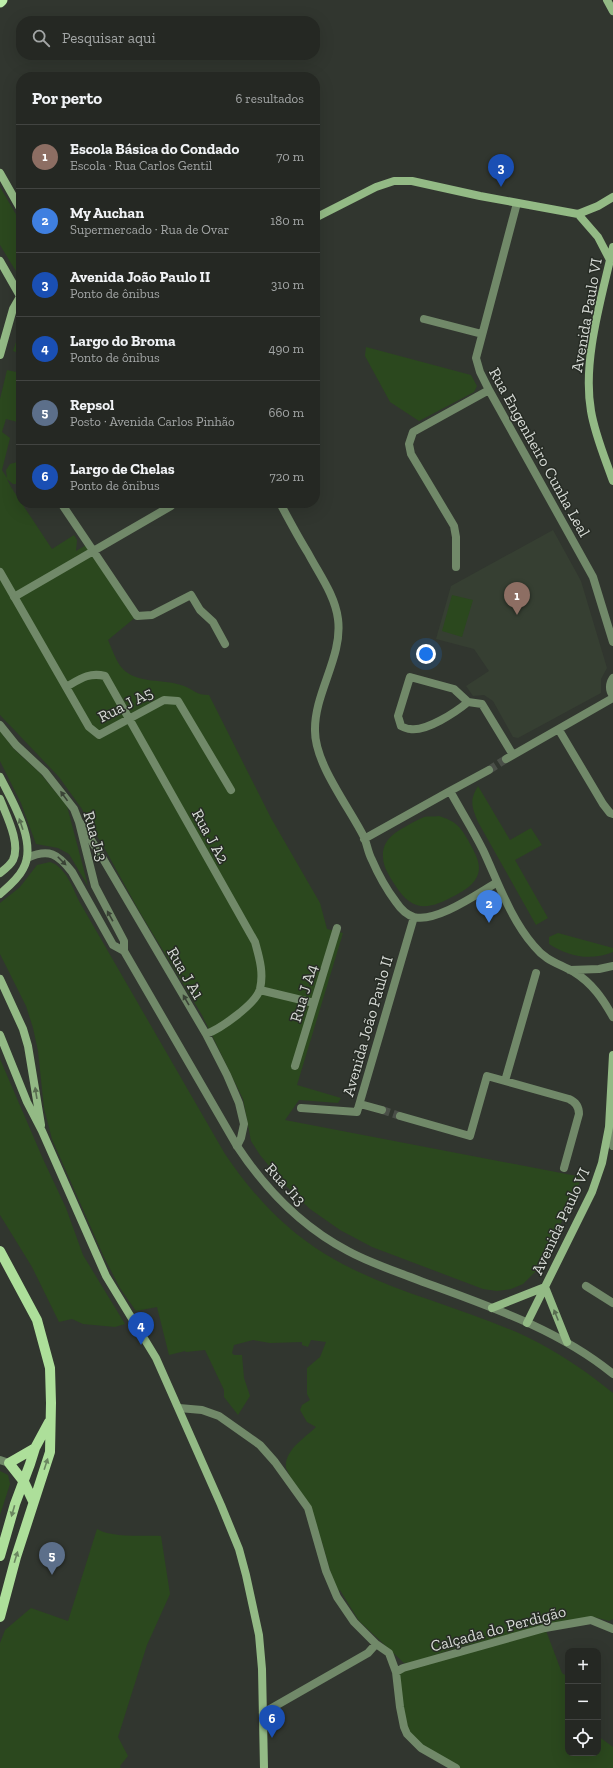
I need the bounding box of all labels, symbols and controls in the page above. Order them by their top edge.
search box [16,16,320,60]
icon: search [30,27,52,49]
text: Pesquisar aqui [62,29,156,47]
text: Por perto [32,88,102,108]
text: 6 resultados [236,91,304,106]
text: Escola Básica do Condado [70,140,239,158]
text: 1 [42,149,48,164]
text: 70 m [276,149,304,164]
pin: 3 [488,154,514,187]
text: Escola · Rua Carlos Gentil [70,158,212,173]
text: My Auchan [70,204,144,222]
text: 2 [42,213,48,228]
text: 180 m [270,213,304,228]
text: Supermercado · Rua de Ovar [70,222,229,237]
street label: Avenida Paulo VI [567,256,606,374]
text: Avenida João Paulo II [70,268,210,286]
text: 3 [42,277,48,292]
text: 310 m [271,277,304,292]
text: Ponto de ônibus [70,286,160,301]
text: Largo do Broma [70,332,175,350]
text: 4 [41,341,49,356]
text: 490 m [268,341,304,356]
text: Ponto de ônibus [70,350,160,365]
street label: Rua Engenheiro Cunha Leal [485,364,594,540]
text: Repsol [70,396,114,414]
text: 5 [42,405,48,420]
text: 660 m [269,405,304,420]
text: Posto · Avenida Carlos Pinhão [70,414,235,429]
text: Largo de Chelas [70,460,175,478]
text: 6 [42,469,48,484]
text: 720 m [270,469,304,484]
text: Ponto de ônibus [70,478,160,493]
pin: 1 [504,582,530,615]
your location [416,644,436,664]
street label: Rua J A5 [95,683,156,726]
one-way arrow [60,790,68,801]
street label: Rua J A2 [188,806,233,867]
street label: Rua J13 [79,809,112,864]
one-way arrow [18,817,24,829]
one-way arrow [58,856,67,866]
pin: 2 [476,890,502,923]
one-way arrow [106,910,113,922]
street label: Rua J A1 [163,944,208,1003]
street label: Avenida João Paulo II [338,954,397,1099]
street label: Rua J A4 [286,962,321,1024]
one-way arrow [182,994,189,1006]
one-way arrow [33,1087,39,1099]
street label: Rua J13 [261,1159,310,1210]
street label: Avenida Paulo VI [527,1165,594,1278]
one-way arrow [553,1309,559,1320]
pin: 4 [128,1312,154,1345]
one-way arrow [43,1458,49,1470]
one-way arrow [10,1505,16,1517]
pin: 5 [39,1542,65,1575]
one-way arrow [13,1551,19,1563]
street label: Calçada do Perdigão [428,1601,568,1656]
map controls [565,1648,601,1756]
button: + [565,1648,601,1684]
button: − [565,1684,601,1720]
pin: 6 [259,1705,285,1738]
button: locate [565,1720,601,1756]

